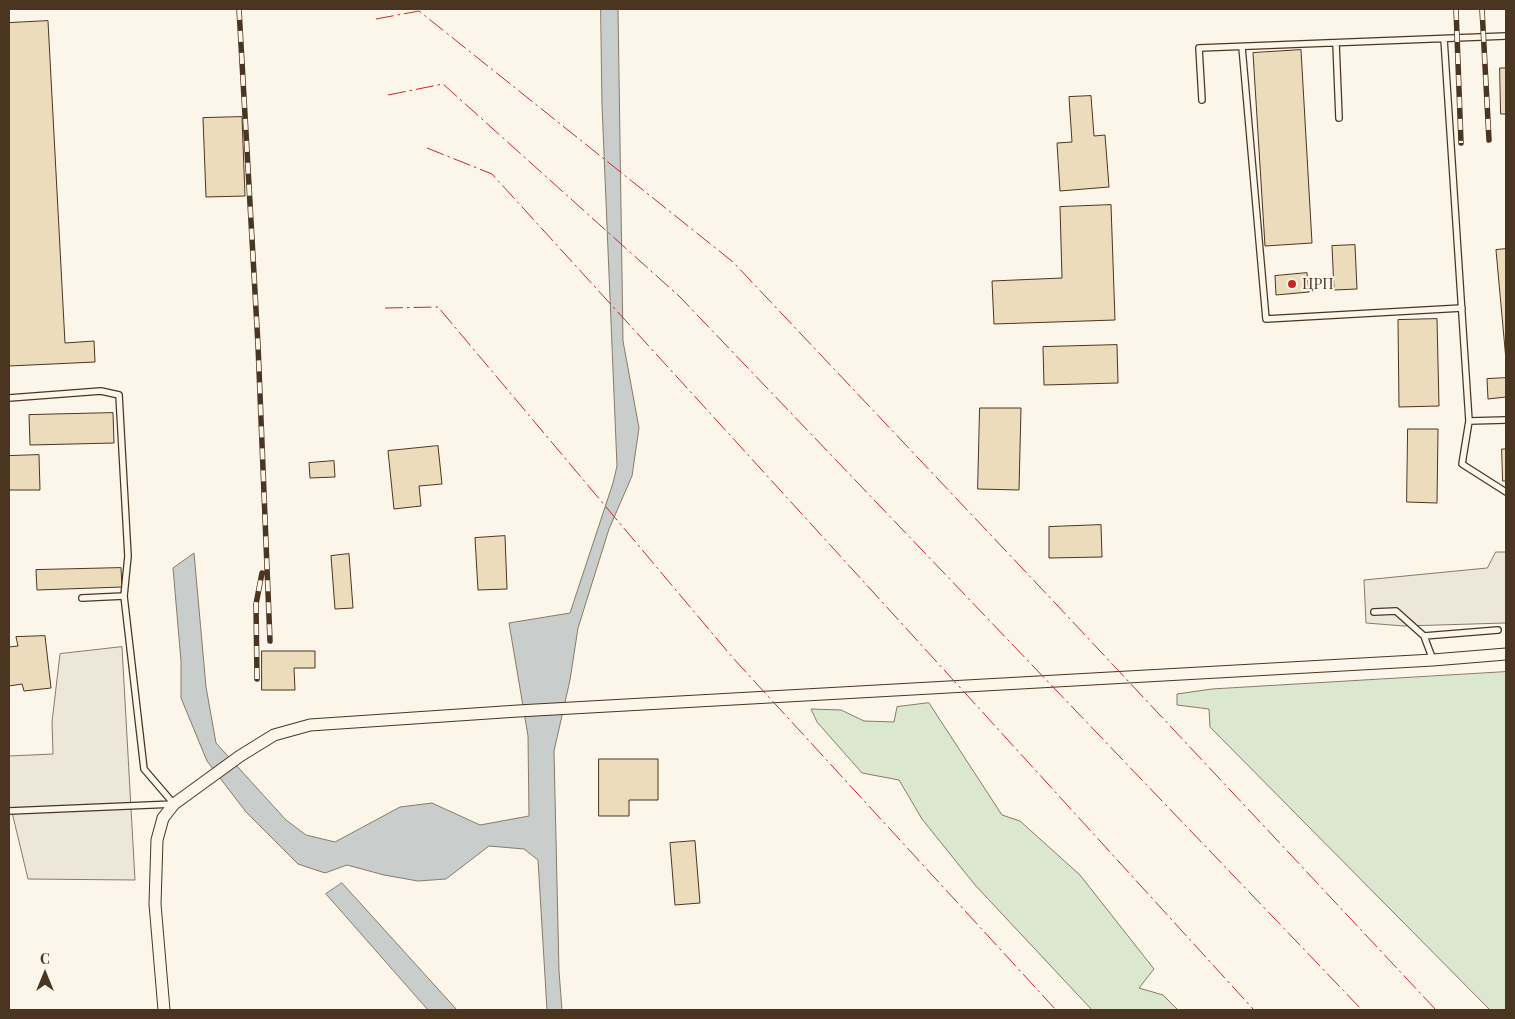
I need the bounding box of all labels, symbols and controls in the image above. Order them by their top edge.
place label: ЦРП [1302,275,1334,293]
marker: ЦРП [1286,278,1298,290]
north arrow [20,949,70,999]
text: С [40,949,50,968]

